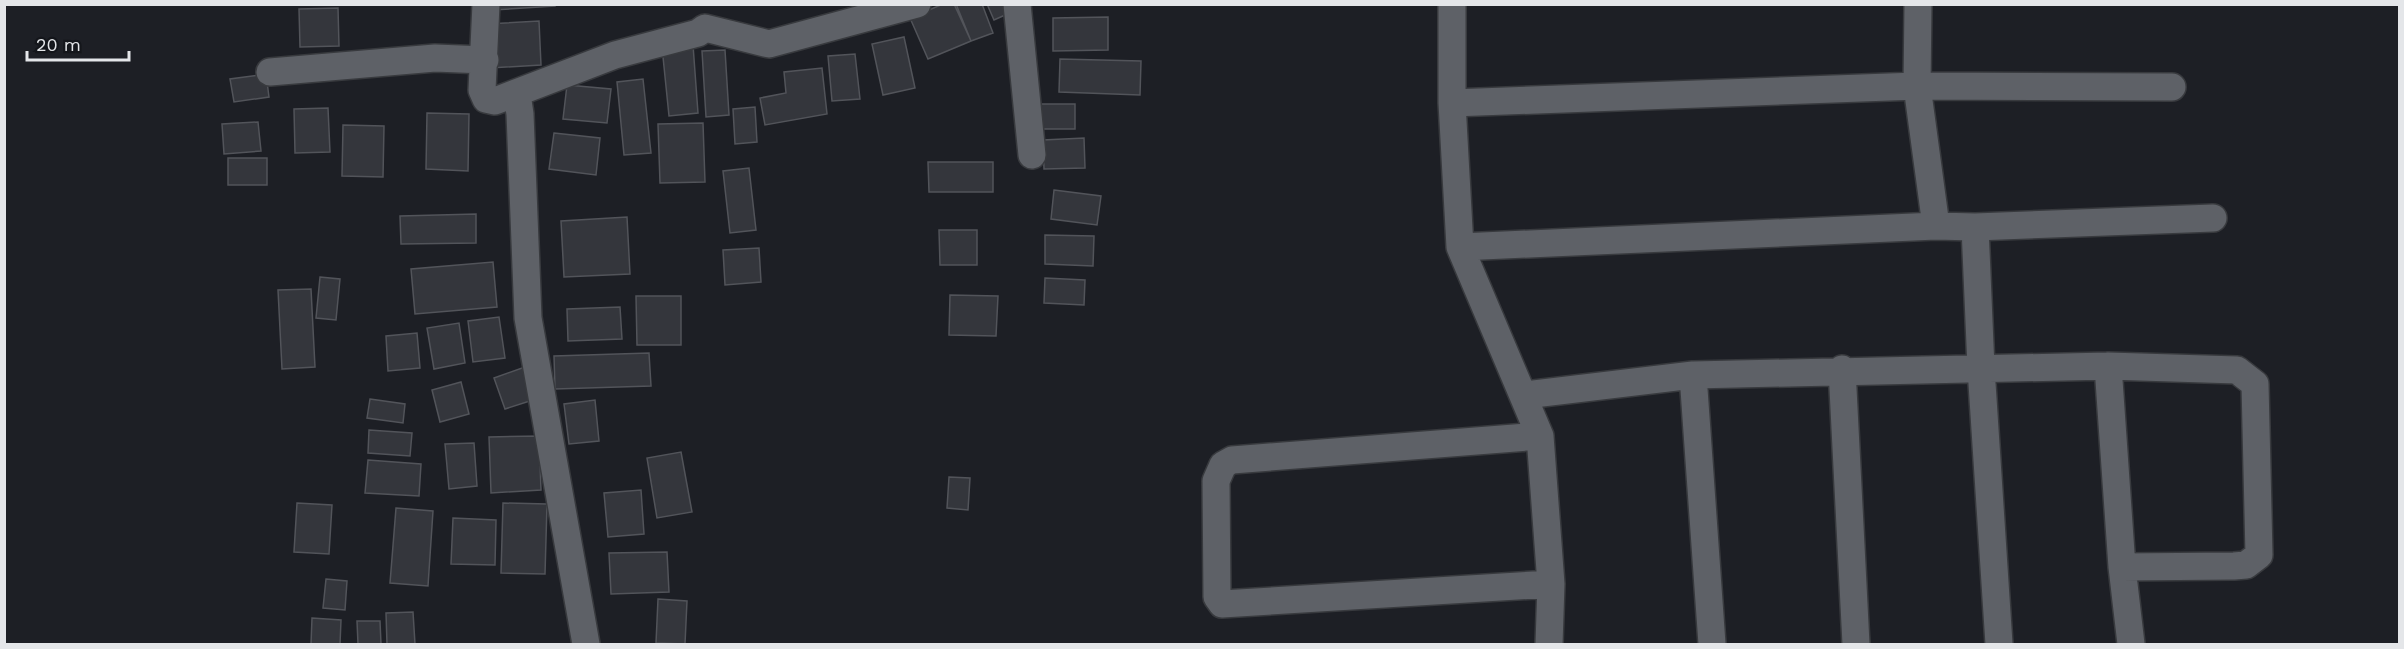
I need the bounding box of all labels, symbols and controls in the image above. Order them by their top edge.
scale bar [27,24,129,62]
text: 20 m [36,34,81,55]

